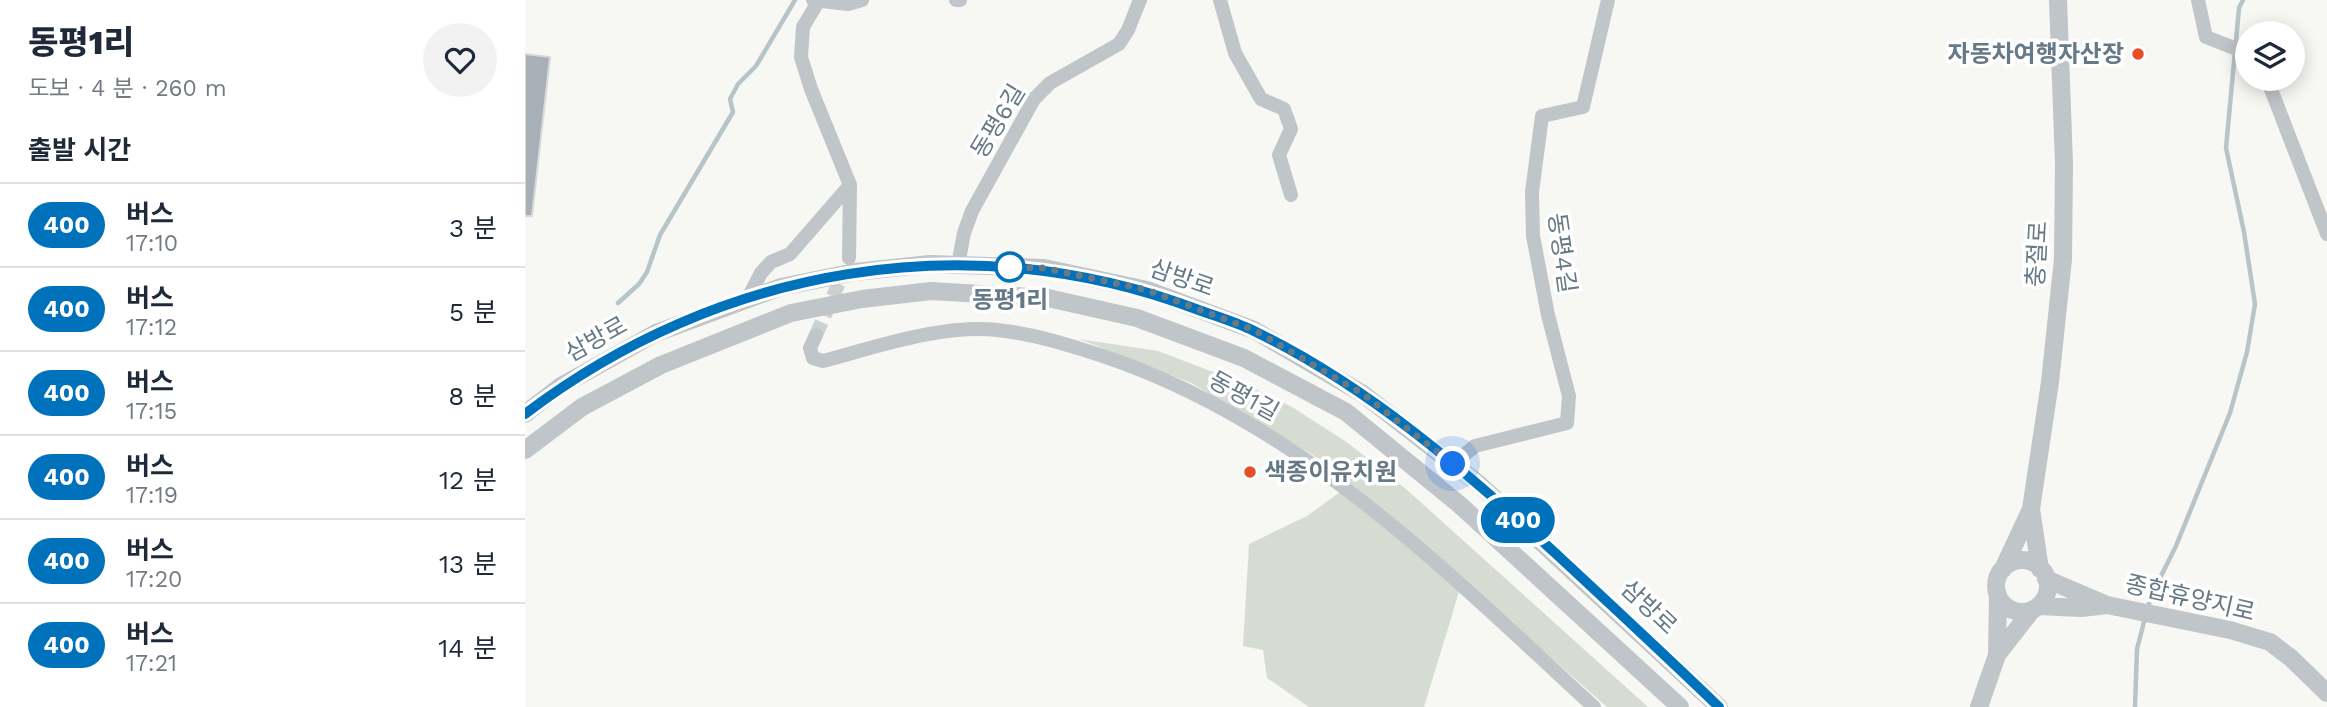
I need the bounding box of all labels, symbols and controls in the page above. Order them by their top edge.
map controls [2235,21,2305,91]
button: layers [2235,21,2305,91]
text: 동평1리 [28,23,134,62]
button: heart [423,23,497,97]
place label: 자동차여행자산장 [1947,40,2124,68]
marker: 자동차여행자산장 [2130,46,2146,62]
text: 도보 · 4 분 · 260 m [28,75,227,102]
street label: 동평6길 [965,79,1031,163]
text: 출발 시간 [28,135,131,165]
text: 버스 [126,199,174,229]
text: 400 [43,211,90,239]
street label: 동평4길 [1543,211,1581,295]
text: 3 분 [449,213,497,243]
street label: 충절로 [2021,220,2053,288]
text: 17:10 [126,230,178,257]
marker: 동평1리 [995,252,1025,282]
street label: 삼방로 [1146,254,1218,302]
text: 버스 [126,283,174,313]
place label: 동평1리 [972,286,1048,314]
text: 400 [43,295,90,323]
text: 5 분 [449,297,497,327]
street label: 삼방로 [560,311,632,367]
text: 17:12 [126,314,177,341]
street label: 동평1길 [1204,365,1284,427]
text: 버스 [126,367,174,397]
text: 400 [43,379,90,407]
text: 8 분 [448,381,497,411]
text: 17:15 [126,398,177,425]
your location [1435,446,1470,481]
text: 버스 [126,451,174,481]
place label: 색종이유치원 [1264,458,1396,486]
text: 400 [43,463,90,491]
marker: 색종이유치원 [1242,464,1258,480]
text: 12 분 [439,465,497,495]
text: 17:19 [126,482,178,509]
line badge: 400 [1478,497,1558,543]
text: 400 [1495,506,1541,534]
text: 버스 [126,535,174,565]
text: 400 [43,547,90,575]
text: 13 분 [439,549,497,579]
text: 17:20 [126,566,182,593]
street label: 종합휴양지로 [2122,569,2258,627]
street label: 삼방로 [1615,574,1683,640]
text: 버스 [126,619,174,649]
text: 400 [43,631,90,659]
text: 14 분 [438,633,497,663]
text: 17:21 [126,650,177,677]

